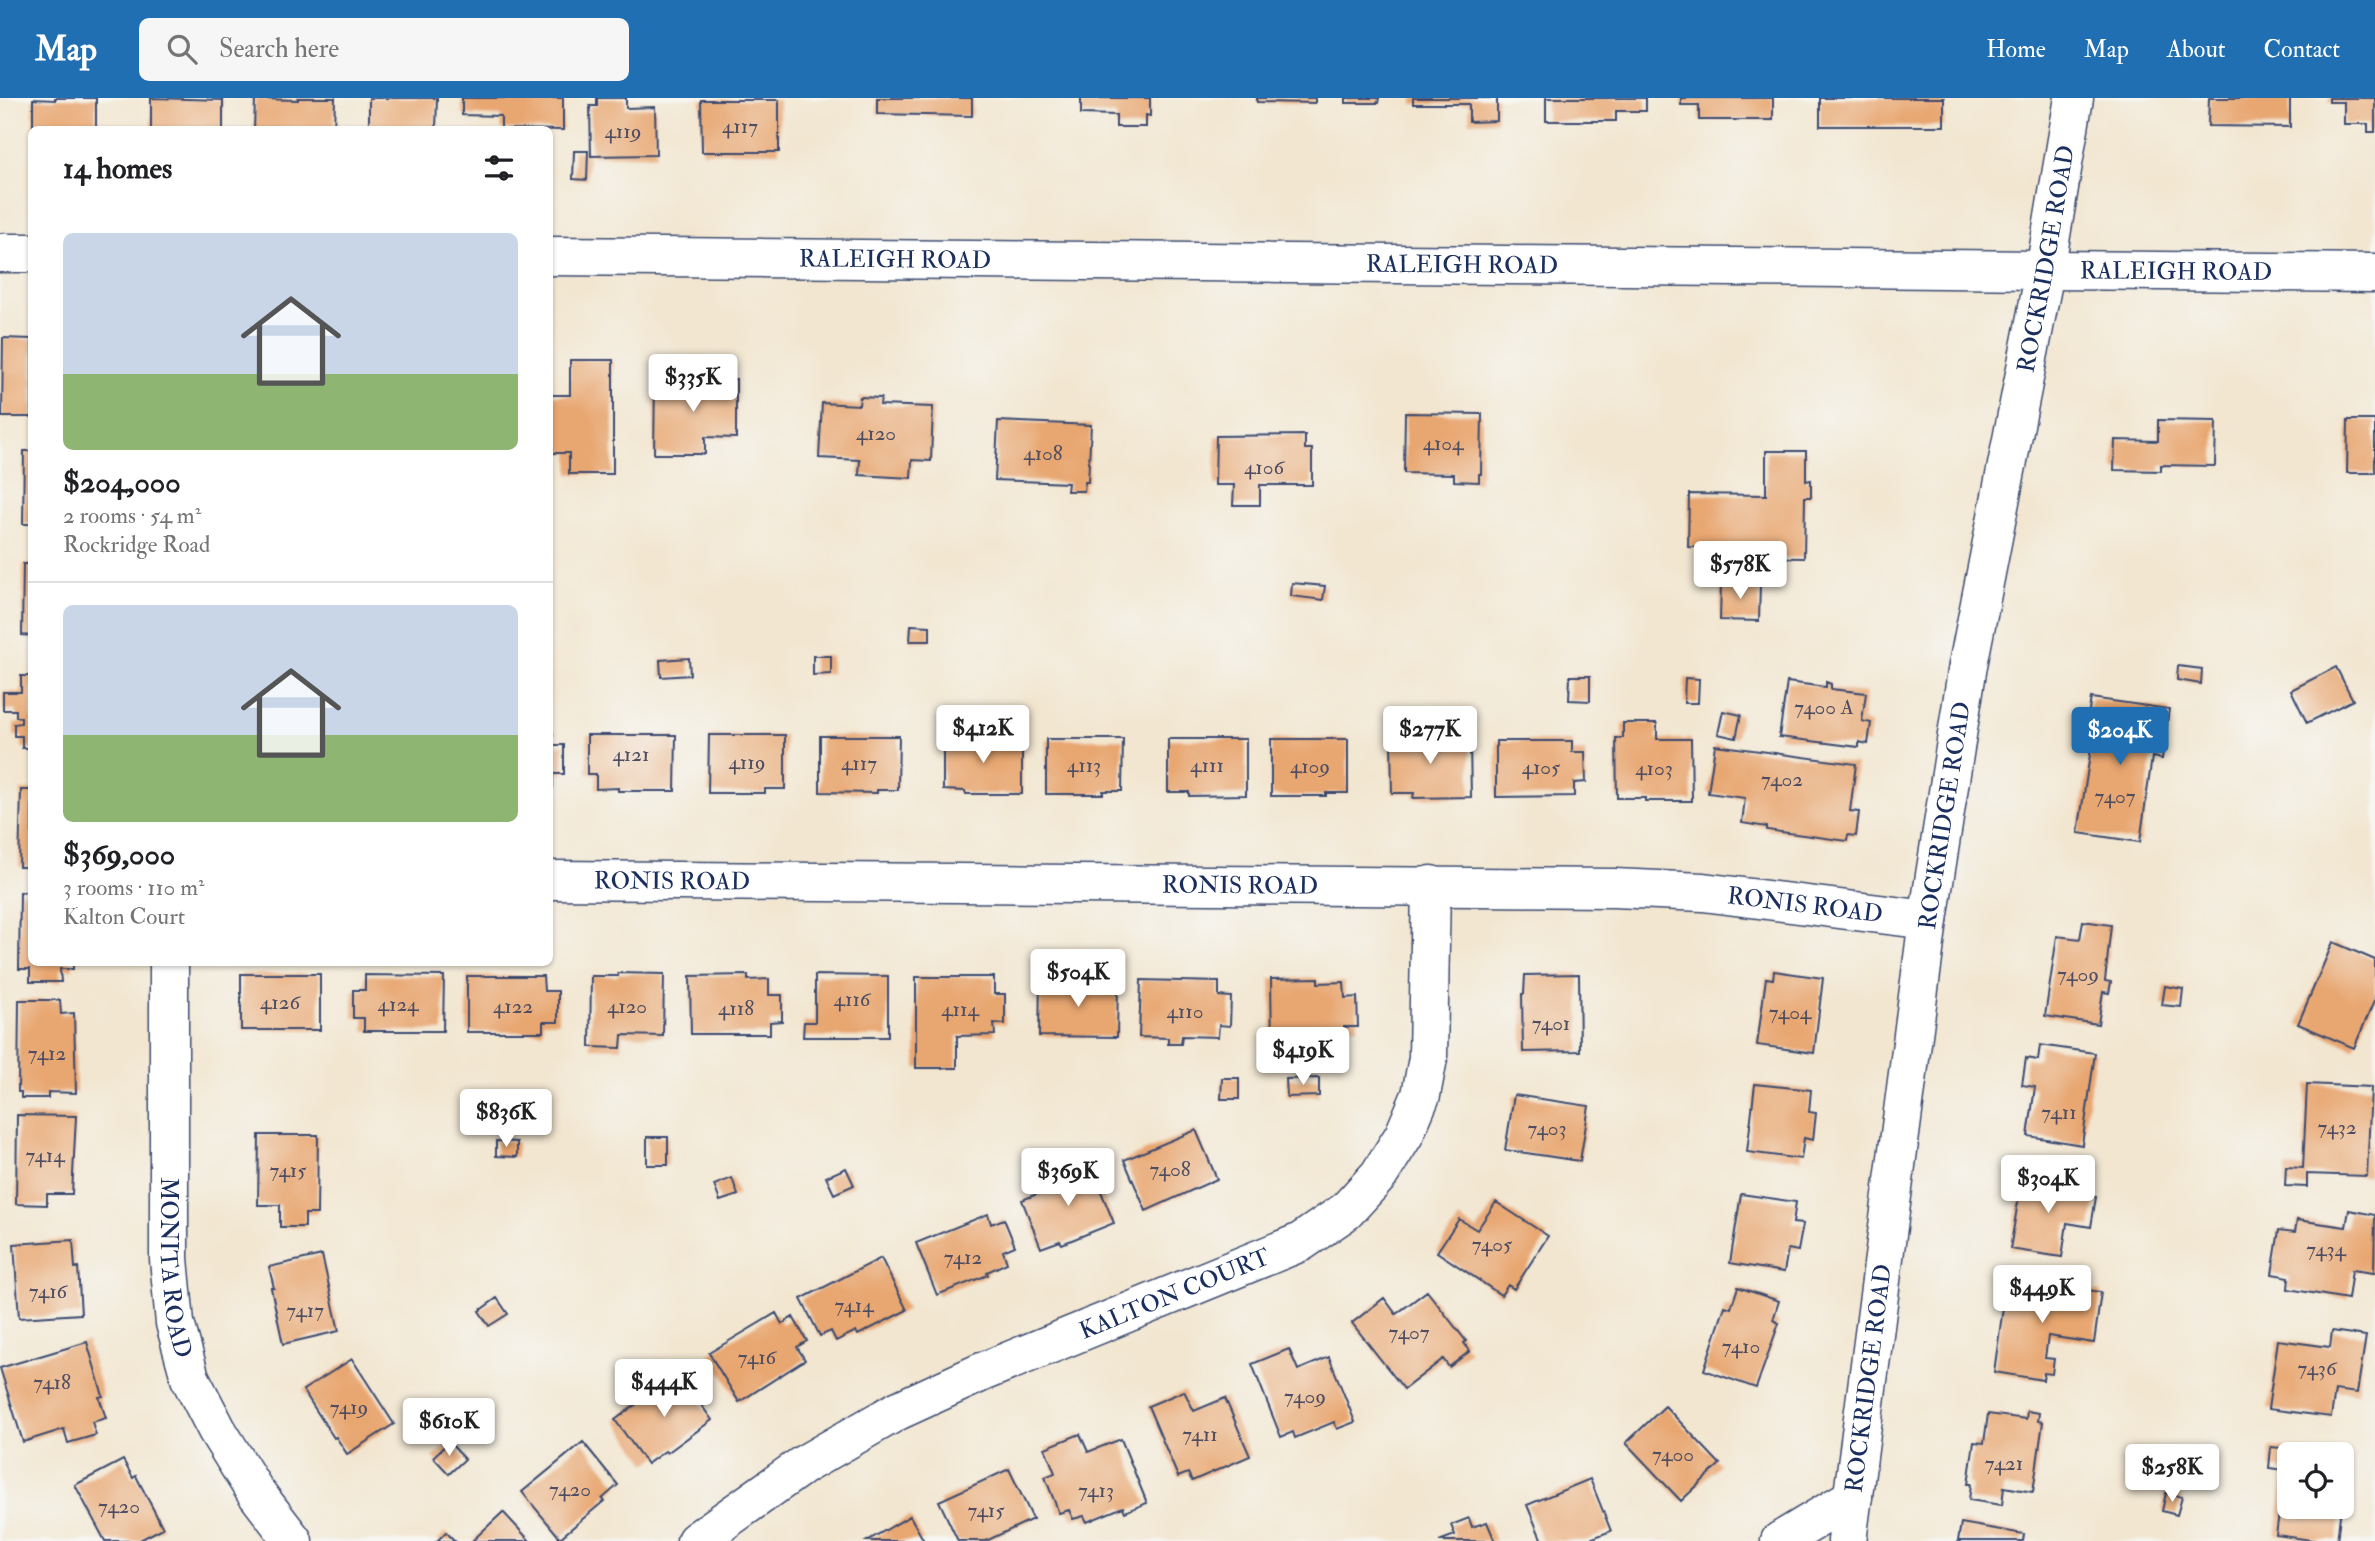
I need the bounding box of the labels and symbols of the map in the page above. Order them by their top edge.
house number: 4117 [722,113,758,140]
house number: 4119 [605,118,642,145]
street label: ROCKRIDGE ROAD [2011,143,2082,375]
street label: RALEIGH ROAD [799,243,991,276]
street label: RALEIGH ROAD [1366,249,1558,281]
street label: RALEIGH ROAD [2080,255,2272,288]
pin: $335K [644,354,742,414]
house number: 4120 [856,420,896,447]
house number: 4104 [1423,430,1465,457]
house number: 4108 [1023,440,1063,467]
house number: 4106 [1244,454,1285,481]
pin: $578K [1691,542,1789,601]
house number: 7400 A [1794,694,1854,721]
street label: ROCKRIDGE ROAD [1912,699,1978,931]
pin: $412K [934,706,1032,765]
pin: $277K [1381,706,1479,766]
pin: $204K [2071,708,2169,767]
house number: 4121 [613,741,649,768]
house number: 4119 [729,749,766,776]
house number: 4117 [841,750,877,777]
house number: 4113 [1067,752,1101,779]
house number: 4111 [1190,752,1224,779]
house number: 4109 [1290,753,1330,780]
house number: 4105 [1522,754,1561,781]
house number: 4103 [1635,755,1673,782]
house number: 7402 [1761,766,1803,793]
house number: 7407 [2095,783,2136,810]
street label: RONIS ROAD [594,865,750,898]
street label: RONIS ROAD [1162,870,1318,902]
street label: RONIS ROAD [1726,880,1884,930]
pin: $504K [1029,950,1127,1009]
house number: 7409 [2057,961,2099,988]
house number: 4116 [834,986,872,1013]
house number: 4126 [260,989,301,1016]
house number: 4124 [378,991,420,1018]
house number: 4122 [493,993,533,1020]
house number: 4120 [607,993,647,1020]
house number: 4118 [718,995,754,1022]
house number: 4114 [941,996,980,1023]
house number: 4110 [1167,998,1203,1025]
house number: 7404 [1769,999,1813,1026]
house number: 7401 [1532,1010,1570,1037]
pin: $419K [1254,1028,1352,1087]
house number: 7412 [28,1040,66,1067]
pin: $836K [457,1090,555,1149]
house number: 7411 [2041,1099,2077,1126]
house number: 7432 [2317,1114,2357,1141]
house number: 7403 [1527,1115,1567,1142]
house number: 7414 [25,1142,66,1169]
pin: $369K [1019,1148,1117,1208]
house number: 7408 [1149,1156,1191,1183]
pin: $304K [1999,1156,2097,1215]
house number: 7415 [269,1157,307,1184]
street label: MONITA ROAD [152,1177,199,1361]
house number: 7405 [1472,1231,1513,1258]
house number: 7434 [2306,1236,2348,1263]
street label: KALTON COURT [1075,1241,1275,1347]
house number: 7412 [944,1244,982,1271]
street label: ROCKRIDGE ROAD [1838,1262,1899,1495]
pin: $449K [1993,1266,2091,1325]
house number: 7416 [29,1278,69,1305]
house number: 7414 [834,1292,875,1319]
house number: 7417 [286,1297,324,1324]
house number: 7407 [1389,1319,1430,1346]
house number: 7410 [1722,1333,1760,1360]
house number: 7416 [738,1344,778,1371]
house number: 7436 [2297,1355,2338,1382]
pin: $444K [615,1360,713,1419]
house number: 7418 [33,1369,71,1396]
house number: 7409 [1284,1383,1326,1410]
house number: 7419 [330,1394,368,1421]
pin: $610K [400,1398,498,1458]
house number: 7411 [1182,1421,1218,1448]
house number: 7400 [1652,1441,1694,1468]
pin: $258K [2123,1444,2221,1504]
house number: 7421 [1985,1450,2023,1477]
house number: 7420 [549,1476,591,1503]
house number: 7413 [1078,1477,1114,1504]
house number: 7420 [98,1493,140,1520]
house number: 7415 [967,1497,1005,1524]

